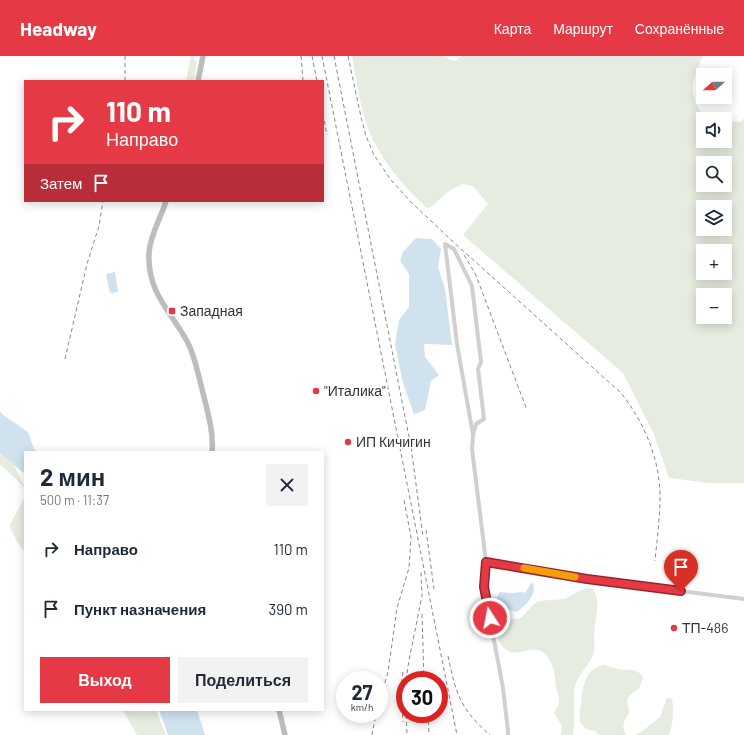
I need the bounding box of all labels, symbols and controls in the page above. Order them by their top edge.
text: Headway [20,17,97,40]
text: Карта [494,20,531,37]
text: Маршрут [553,20,613,37]
text: Сохранённые [635,20,724,37]
north arrow [696,68,732,104]
map controls [696,68,732,324]
text: 110 m [106,94,171,128]
icon: right [40,96,92,148]
button: sound [696,112,732,148]
text: Направо [106,128,178,150]
button: search [696,156,732,192]
icon: arrive [90,172,112,194]
text: Затем [40,174,82,192]
button: layers [696,200,732,236]
button: + [696,244,732,280]
button: − [696,288,732,324]
place label: Западная [180,302,243,319]
marker: Западная [167,306,177,316]
place label: "Италика" [324,382,386,399]
marker: "Италика" [311,386,321,396]
place label: ИП Кичигин [356,433,431,450]
marker: ИП Кичигин [343,437,353,447]
text: 2 мин [40,462,105,491]
button: close [266,464,308,506]
text: 500 m · 11:37 [40,492,109,508]
icon: right [40,538,62,560]
text: Направо [74,540,138,558]
text: 110 m [274,540,308,558]
pin [664,550,698,591]
icon: arrive [670,556,692,578]
position arrow [469,597,511,639]
icon: arrive [40,598,62,620]
text: Пункт назначения [74,600,206,618]
text: 390 m [269,600,308,618]
place label: ТП-486 [682,619,728,636]
marker: ТП-486 [669,623,679,633]
button: Выход [40,657,170,703]
button: Поделиться [178,657,308,703]
speed limit sign: 30 [396,671,448,723]
text: 27 [351,680,373,704]
text: km/h [351,701,373,713]

